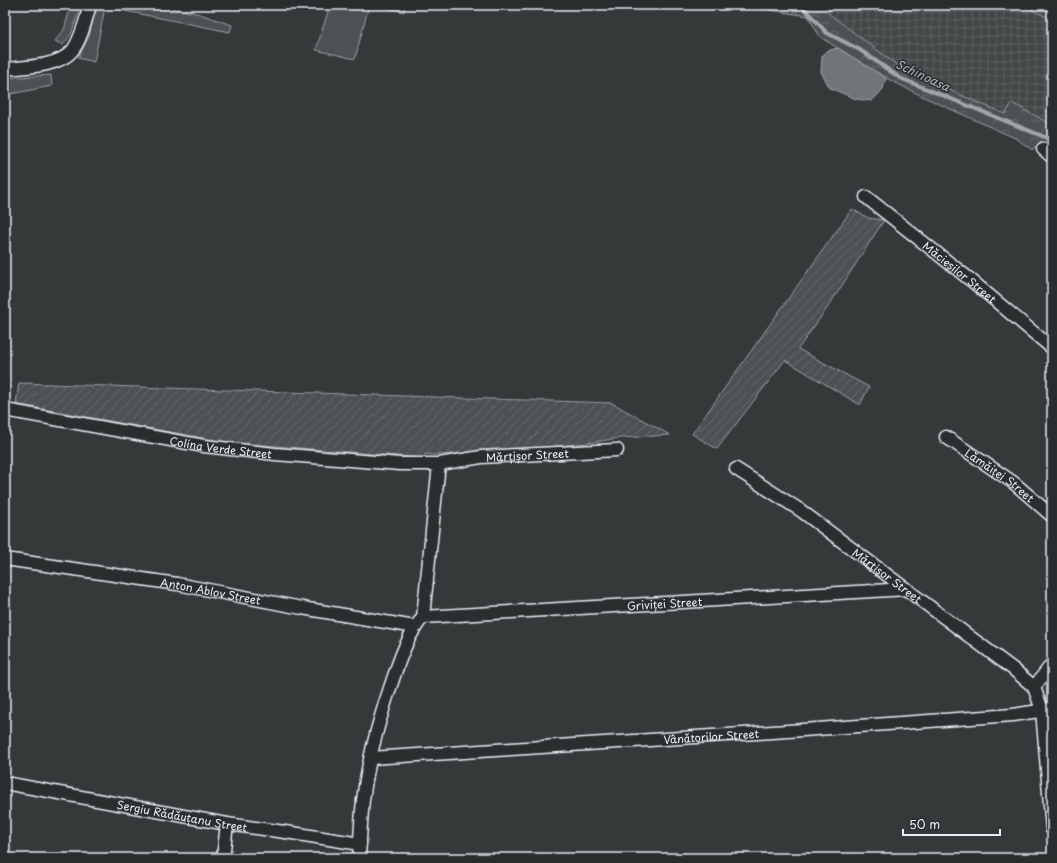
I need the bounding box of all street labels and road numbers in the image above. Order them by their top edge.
street label: Măcieșilor Street [919,237,1001,307]
street label: Colina Verde Street [168,431,273,462]
street label: Mărțișor Street [485,444,570,465]
street label: Lămăiței Street [962,444,1039,506]
street label: Mărțișor Street [849,544,926,607]
street label: Anton Ablov Street [159,573,263,608]
street label: Griviței Street [627,592,703,614]
street label: Vânătorilor Street [663,724,760,748]
street label: Sergiu Rădăuțanu Street [116,795,248,835]

